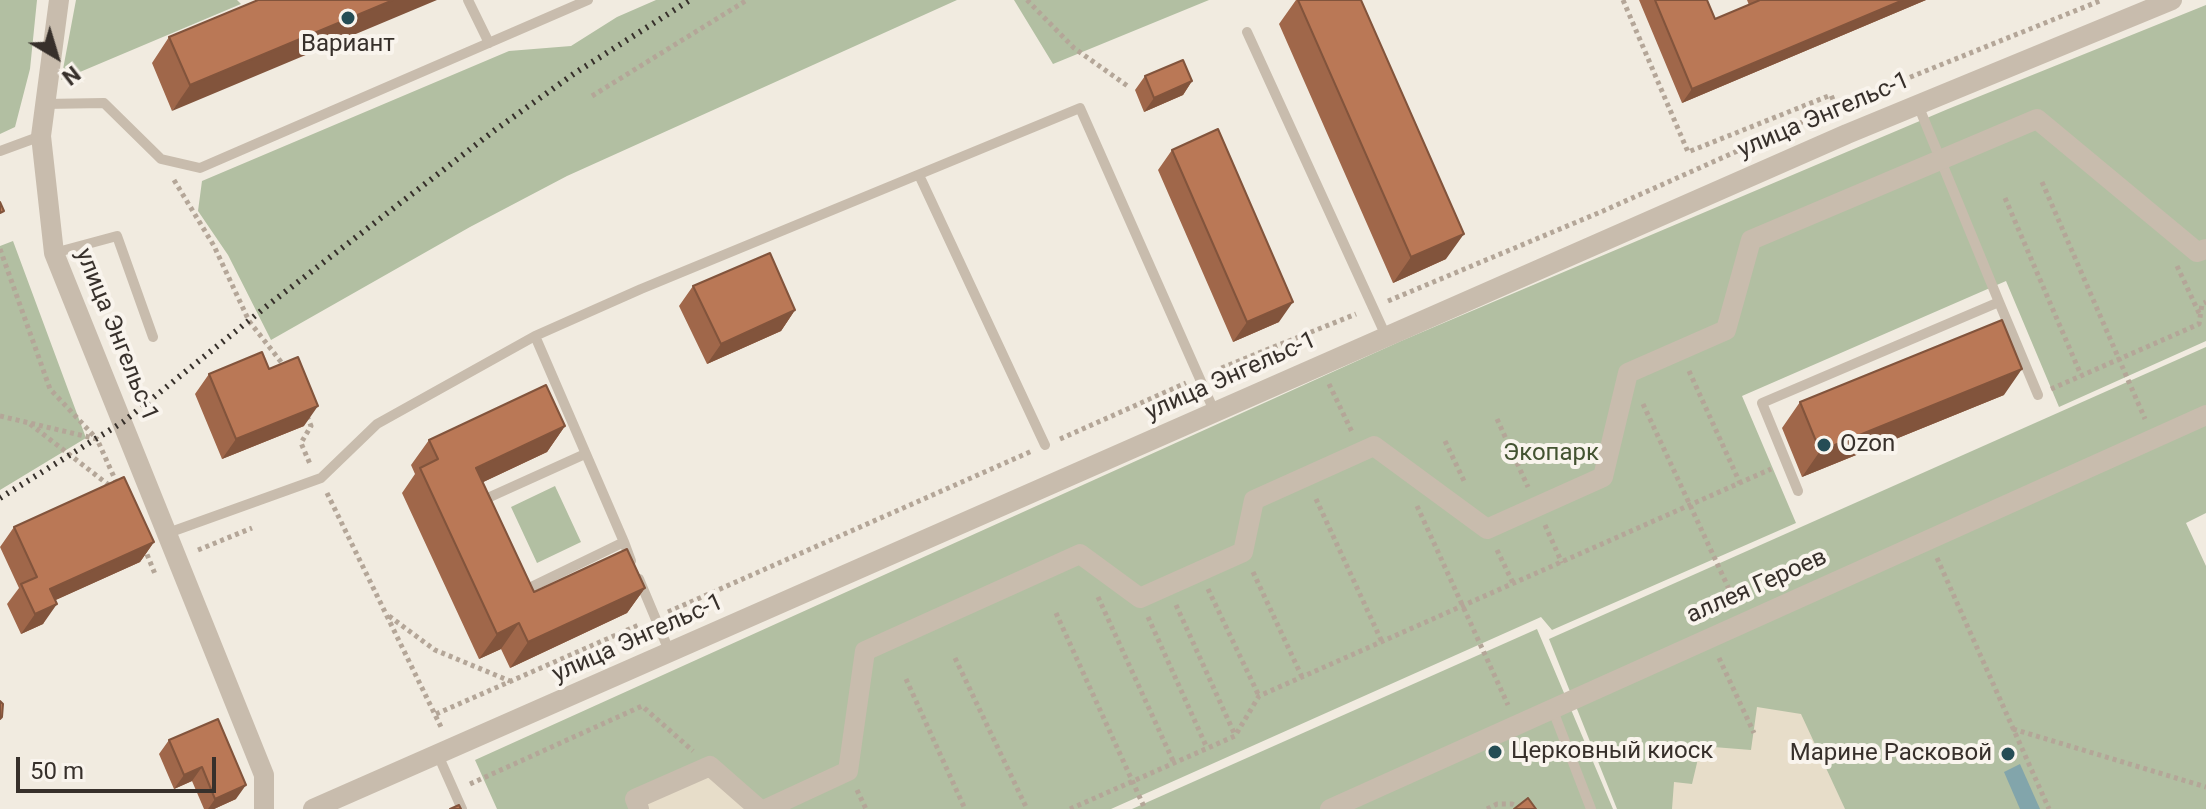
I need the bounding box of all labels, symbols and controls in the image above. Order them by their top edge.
marker: Вариант [339,9,357,27]
north arrow [16,16,96,96]
place label: Вариант [301,31,395,59]
text: N [57,61,85,90]
street label: улица Энгельс-1 [1734,67,1914,165]
street label: улица Энгельс-1 [68,244,164,426]
street label: улица Энгельс-1 [1141,326,1321,428]
place label: Ozon [1840,431,1895,459]
marker: Ozon [1815,436,1833,454]
park label: Экопарк [1503,440,1599,468]
street label: аллея Героев [1683,543,1831,631]
street label: улица Энгельс-1 [548,588,728,690]
place label: Церковный киоск [1511,738,1713,766]
place label: Марине Расковой [1790,740,1992,768]
scale bar [20,741,220,791]
marker: Церковный киоск [1486,743,1504,761]
marker: Марине Расковой [1999,745,2017,763]
text: 50 m [30,757,84,785]

